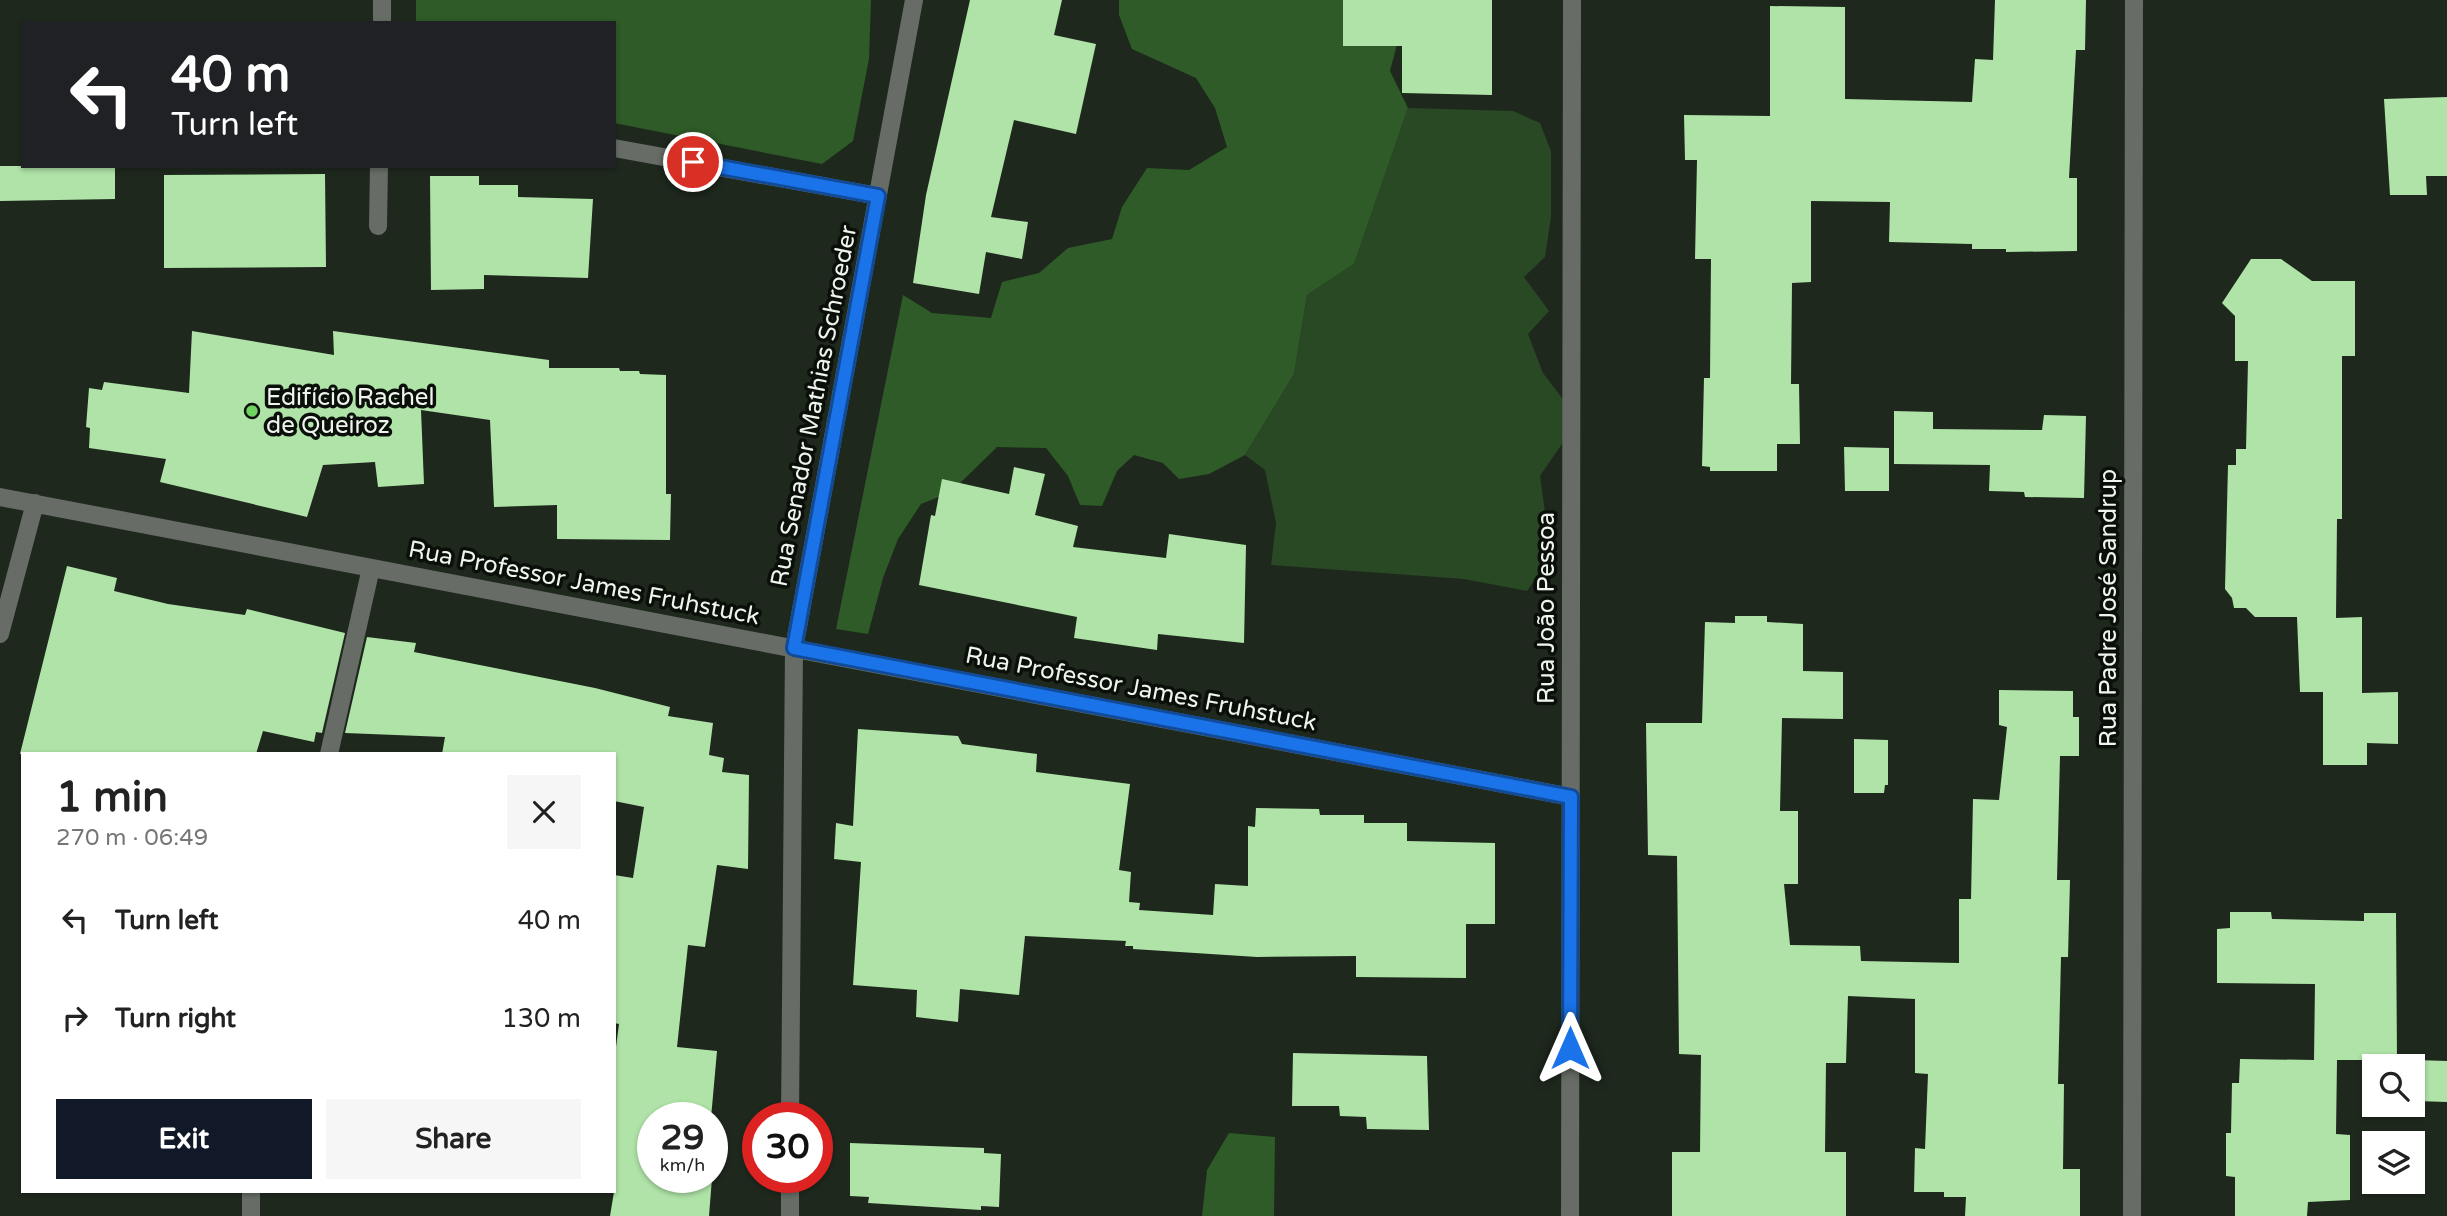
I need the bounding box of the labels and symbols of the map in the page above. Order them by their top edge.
pin [663,132,723,192]
street label: Rua Senador Mathias Schroeder [765,222,863,589]
place label: Edifício Rachel de Queiroz [266,383,434,440]
marker: Edifício Rachel de Queiroz [244,403,260,419]
street label: Rua Padre José Sandrup [2094,469,2123,747]
street label: Rua João Pessoa [1532,512,1561,704]
street label: Rua Professor James Fruhstuck [406,535,762,631]
street label: Rua Professor James Fruhstuck [963,641,1319,737]
position arrow [1533,1011,1607,1085]
speed limit sign: 30 [742,1102,833,1193]

